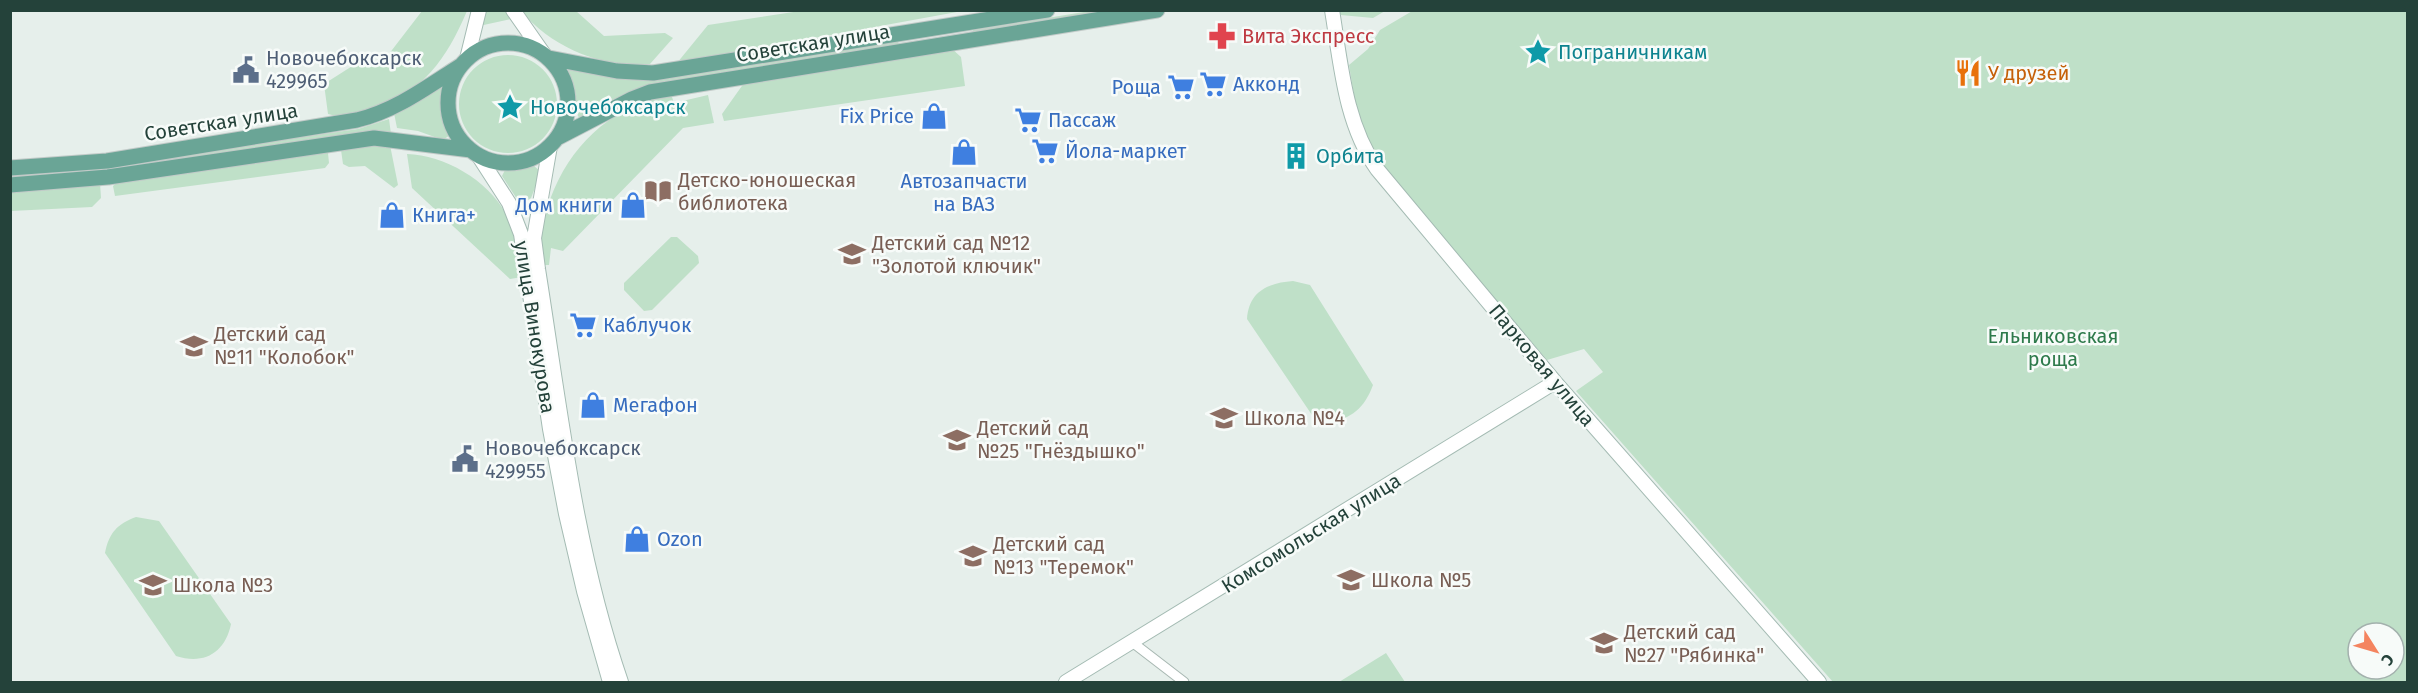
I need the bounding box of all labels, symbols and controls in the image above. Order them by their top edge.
street label: Советская улица [734,19,892,67]
pharmacy icon: Вита Экспресс [1207,21,1237,51]
place label: Вита Экспресс [1242,24,1374,48]
place icon: Пограничникам [1523,37,1553,67]
place label: Пограничникам [1558,40,1707,64]
place label: Новочебоксарск 429965 [266,46,422,93]
public building icon: Новочебоксарск 429965 [231,55,261,85]
restaurant icon: У друзей [1953,58,1983,88]
place label: У друзей [1988,61,2070,85]
supermarket icon: Акконд [1198,69,1228,99]
supermarket icon: Роща [1166,72,1196,102]
place label: Акконд [1233,72,1300,96]
place label: Роща [1112,75,1161,99]
place icon: Новочебоксарск [495,92,525,122]
place label: Новочебоксарск [530,95,686,119]
street label: Советская улица [142,98,300,146]
shop icon: Fix Price [919,101,949,131]
place label: Fix Price [840,104,914,128]
supermarket icon: Пассаж [1013,105,1043,135]
place label: Пассаж [1048,108,1116,132]
supermarket icon: Йола-маркет [1030,136,1060,166]
shop icon: Автозапчасти на ВАЗ [949,137,979,167]
place label: Йола-маркет [1065,139,1187,163]
building icon: Орбита [1281,141,1311,171]
place label: Орбита [1316,144,1384,168]
place label: Детско-юношеская библиотека [677,168,856,215]
place label: Автозапчасти на ВАЗ [900,169,1028,216]
library icon: Детско-юношеская библиотека [643,176,673,206]
shop icon: Дом книги [618,190,648,220]
place label: Дом книги [515,193,613,217]
shop icon: Книга+ [377,200,407,230]
place label: Книга+ [412,203,476,227]
place label: Детский сад №12 "Золотой ключик" [871,231,1041,278]
street label: улица Винокурова [510,239,560,415]
school or university icon: Детский сад №12 "Золотой ключик" [837,239,867,269]
street label: Парковая улица [1484,299,1600,431]
supermarket icon: Каблучок [568,310,598,340]
place label: Каблучок [603,313,692,337]
place label: Детский сад №11 "Колобок" [213,322,355,369]
park label: Ельниковская роща [1987,324,2119,371]
school or university icon: Детский сад №11 "Колобок" [179,331,209,361]
shop icon: Мегафон [578,390,608,420]
place label: Мегафон [613,393,698,417]
school or university icon: Школа №4 [1209,403,1239,433]
place label: Школа №4 [1244,406,1345,430]
place label: Детский сад №25 "Гнёздышко" [976,416,1145,463]
school or university icon: Детский сад №25 "Гнёздышко" [942,425,972,455]
place label: Новочебоксарск 429955 [485,436,641,483]
public building icon: Новочебоксарск 429955 [450,444,480,474]
street label: Комсомольская улица [1217,468,1405,598]
shop icon: Ozon [622,524,652,554]
place label: Ozon [657,527,703,551]
place label: Детский сад №13 "Теремок" [992,532,1134,579]
school or university icon: Детский сад №13 "Теремок" [958,541,988,571]
school or university icon: Школа №5 [1336,565,1366,595]
place label: Школа №5 [1371,568,1471,592]
school or university icon: Школа №3 [138,570,168,600]
place label: Школа №3 [173,573,273,597]
place label: Детский сад №27 "Рябинка" [1623,620,1764,667]
north arrow [2346,621,2406,681]
school or university icon: Детский сад №27 "Рябинка" [1589,628,1619,658]
text: С [2377,650,2398,670]

